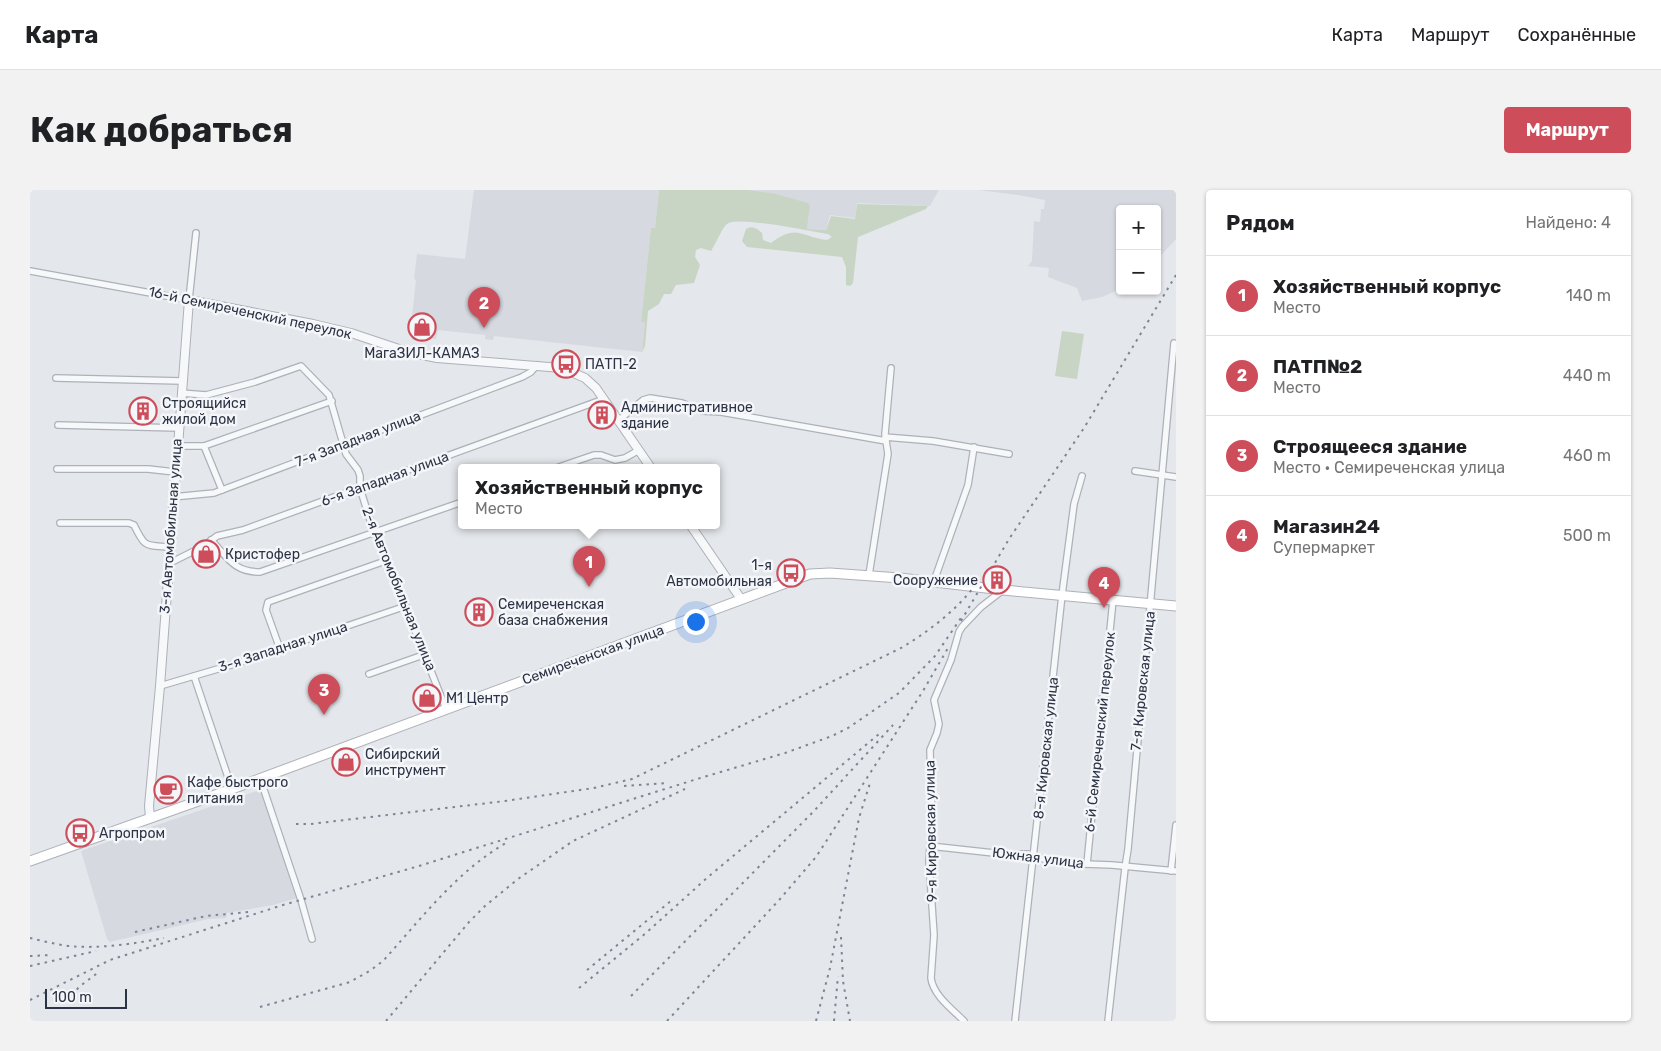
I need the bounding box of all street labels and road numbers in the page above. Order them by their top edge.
street label: 16-й Семиреченский переулок [147,283,354,343]
street label: 7-я Западная улица [293,407,423,471]
street label: 3-я Автомобильная улица [156,438,186,614]
street label: 6-я Западная улица [319,448,451,510]
street label: 2-я Автомобильная улица [358,505,440,673]
street label: 7-я Кировская улица [1127,610,1159,752]
street label: 3-я Западная улица [216,618,350,676]
street label: Семиреченская улица [520,621,666,689]
street label: 6-й Семиреченский переулок [1081,631,1119,833]
street label: 8-я Кировская улица [1030,676,1062,820]
street label: 9-я Кировская улица [921,760,941,902]
street label: Южная улица [991,844,1085,872]

